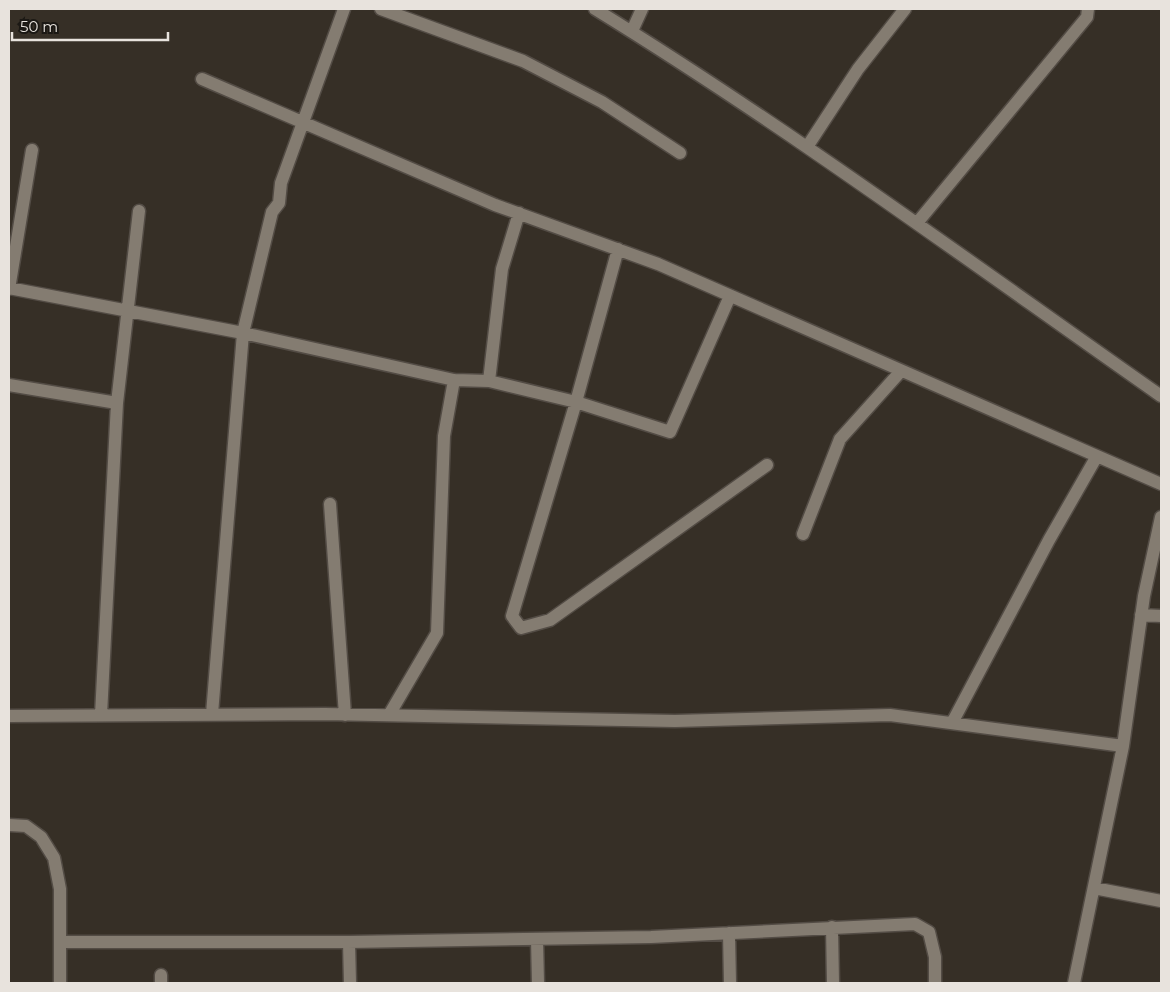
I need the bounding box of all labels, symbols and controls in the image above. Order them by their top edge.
scale bar [12,10,169,42]
text: 50 m [20,17,58,36]

